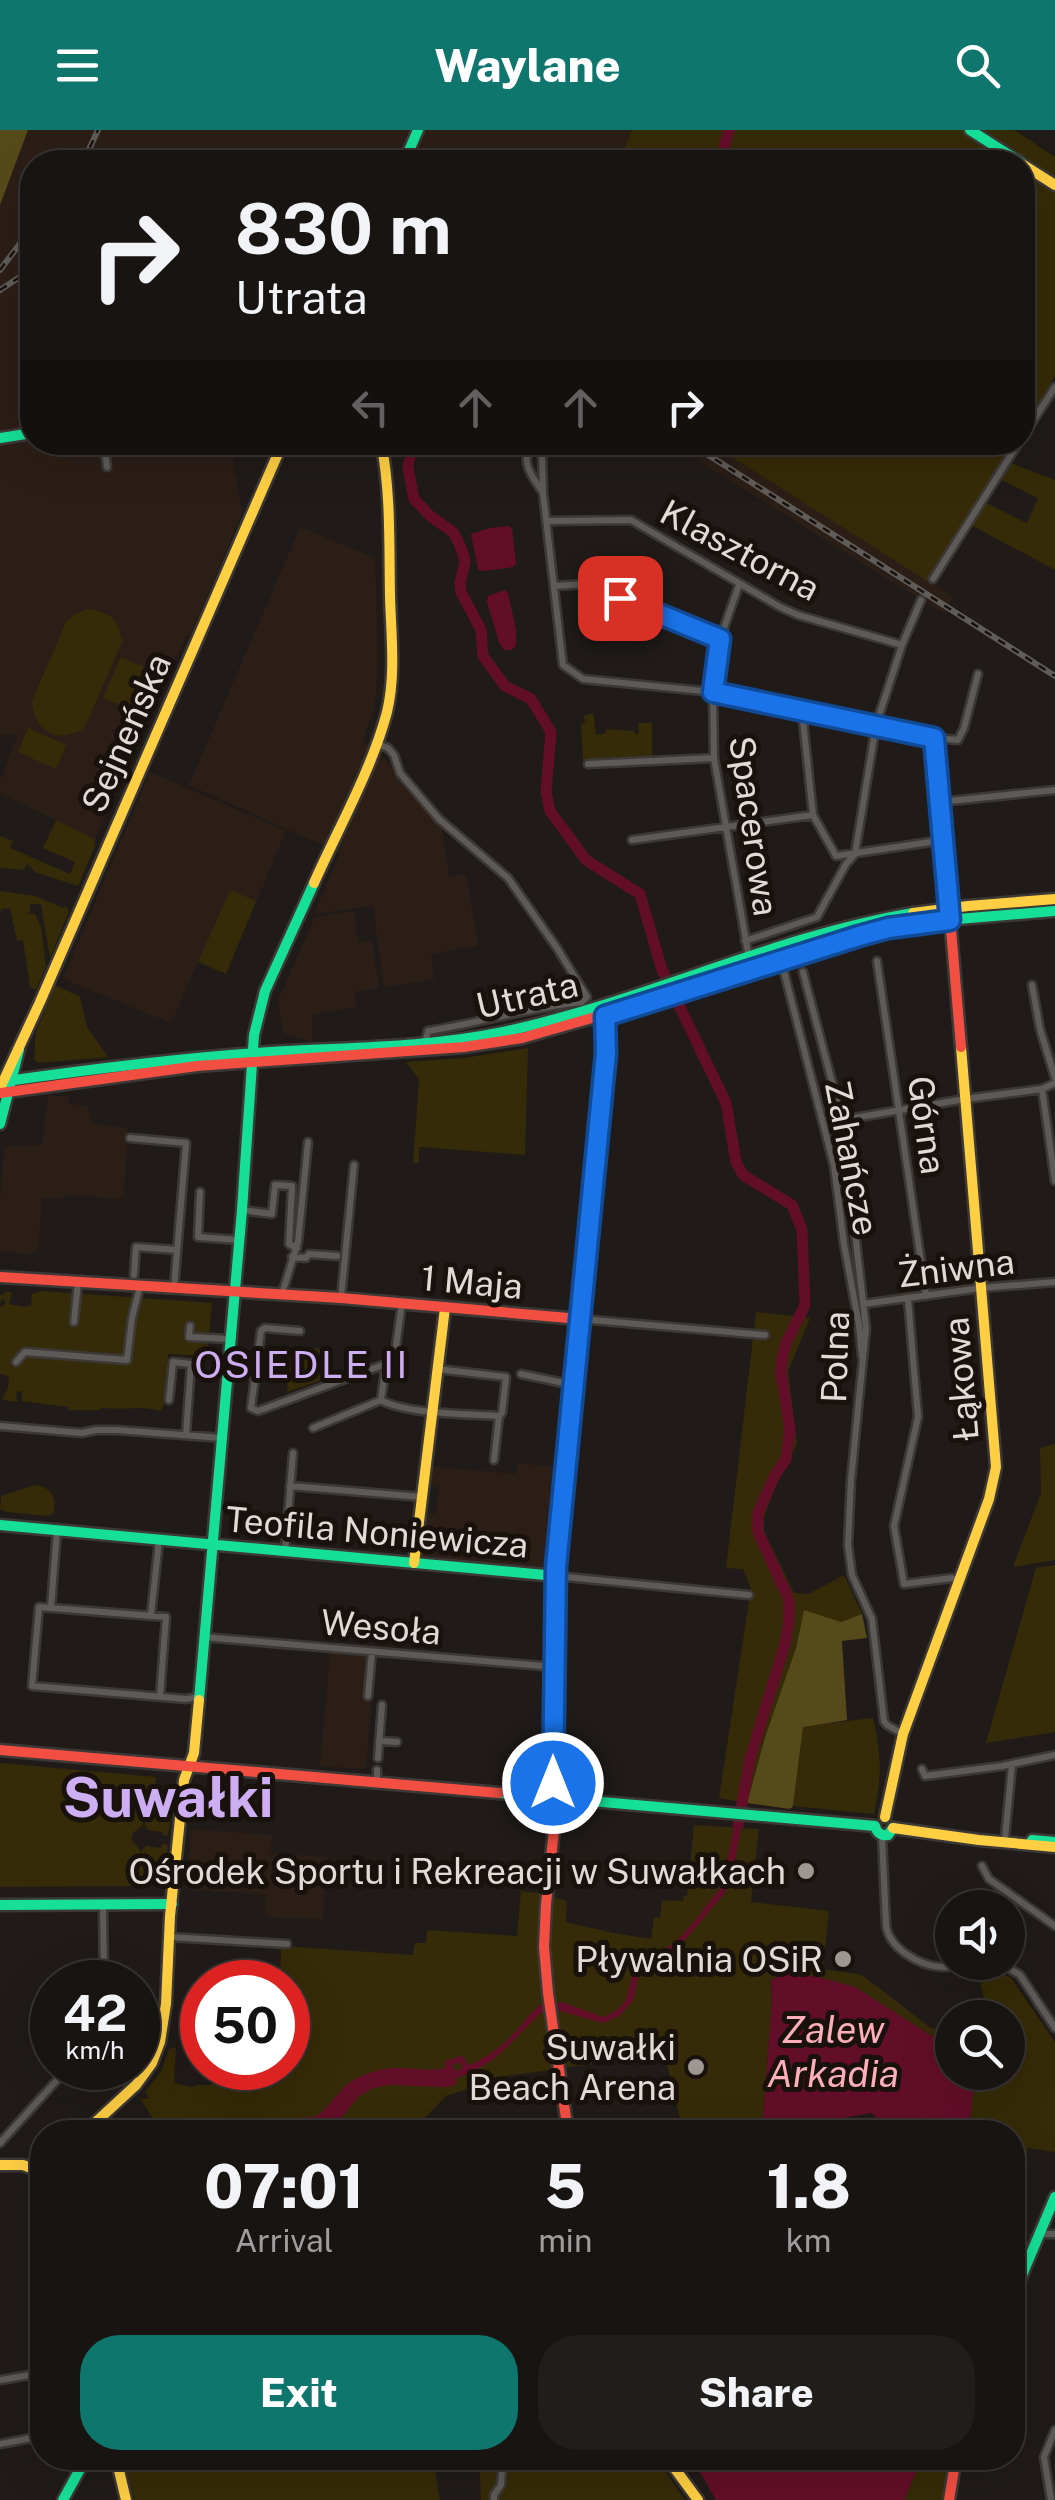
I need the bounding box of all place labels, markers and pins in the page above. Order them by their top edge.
pin [578,556,663,641]
place label: Ośrodek Sportu i Rekreacji w Suwałkach [128,1851,786,1892]
marker: Ośrodek Sportu i Rekreacji w Suwałkach [795,1860,817,1882]
place label: Pływalnia OSiR [575,1939,823,1980]
marker: Pływalnia OSiR [832,1948,854,1970]
place label: Suwałki Beach Arena [468,2027,676,2108]
marker: Suwałki Beach Arena [685,2056,707,2078]

